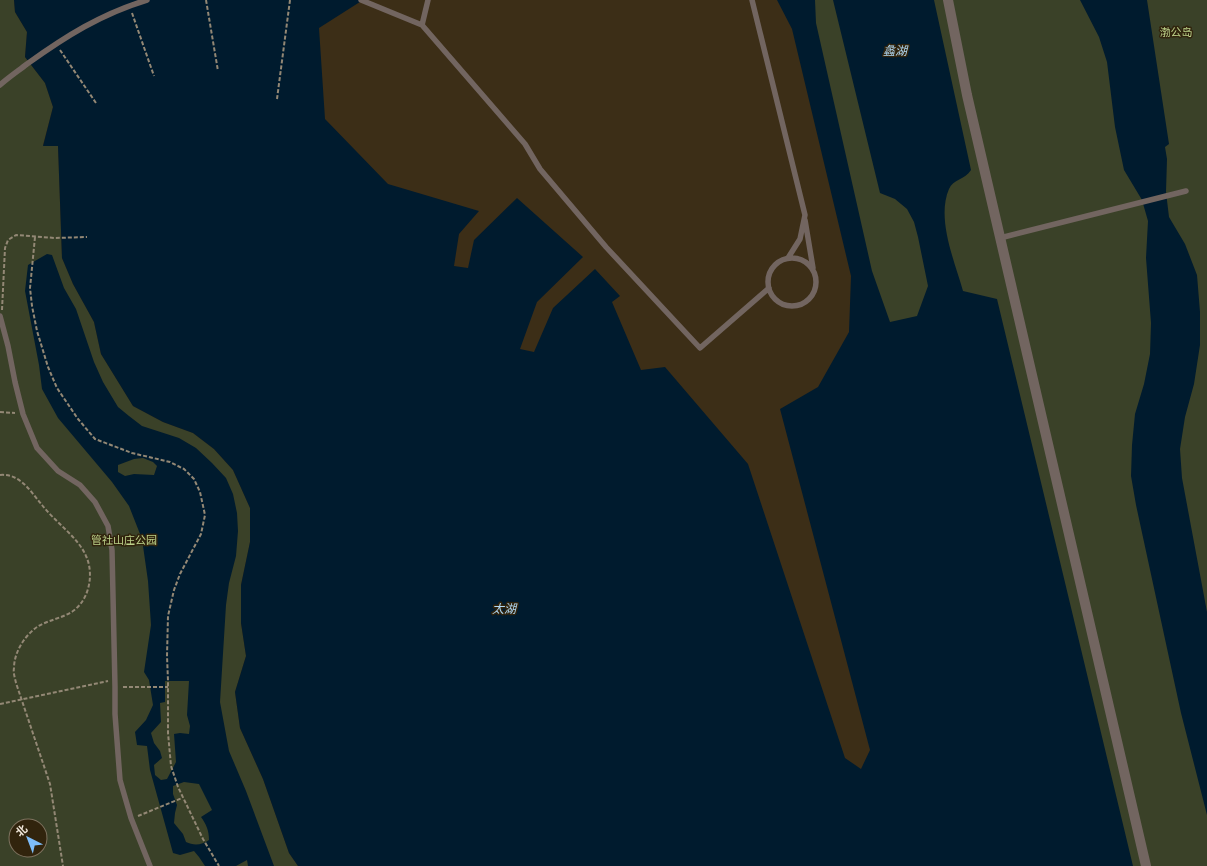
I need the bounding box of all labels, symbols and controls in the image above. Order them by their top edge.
park label: 渤公岛 [1160,25,1193,39]
water label: 蠡湖 [883,43,909,59]
park label: 管社山庄公园 [91,533,157,547]
water label: 太湖 [492,601,518,617]
north arrow [8,818,48,858]
text: 北 [13,822,30,839]

